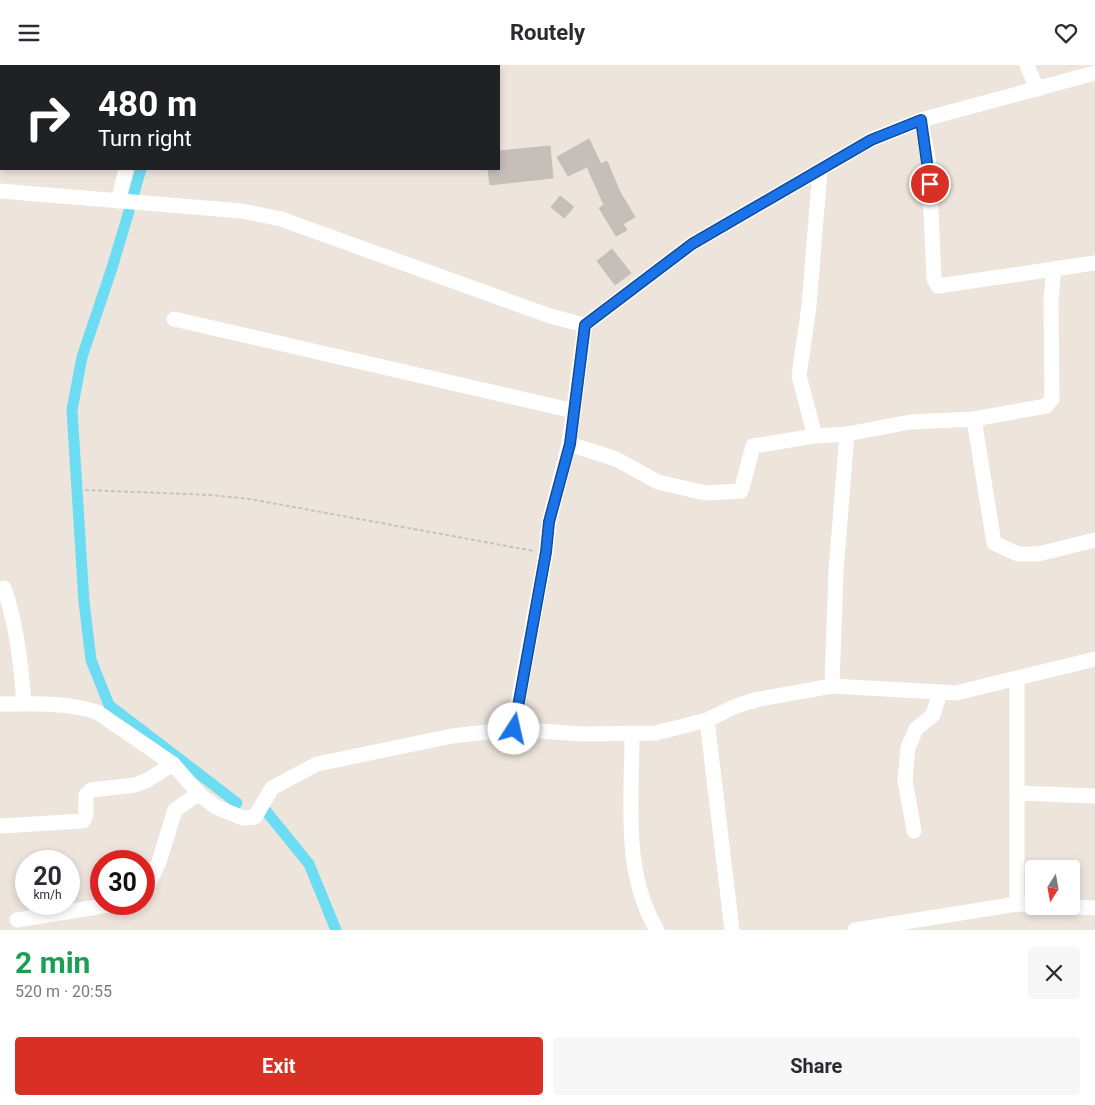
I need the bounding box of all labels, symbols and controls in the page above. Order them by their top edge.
icon: menu [15,19,43,47]
icon: heart [1052,19,1080,47]
text: Routely [510,20,585,45]
text: 480 m [98,84,197,125]
icon: right [15,85,80,150]
text: Turn right [98,126,192,151]
pin [909,163,951,205]
icon: arrive [916,170,944,198]
position arrow [487,702,539,754]
speed limit sign: 30 [90,850,155,915]
north arrow [1025,860,1080,915]
map controls [1025,860,1080,915]
text: 20 [33,862,62,891]
text: km/h [33,888,62,902]
text: 2 min [15,945,90,980]
button: close [1028,947,1080,999]
text: 520 m · 20:55 [15,982,112,1001]
button: Exit [15,1037,543,1095]
button: Share [553,1037,1080,1095]

